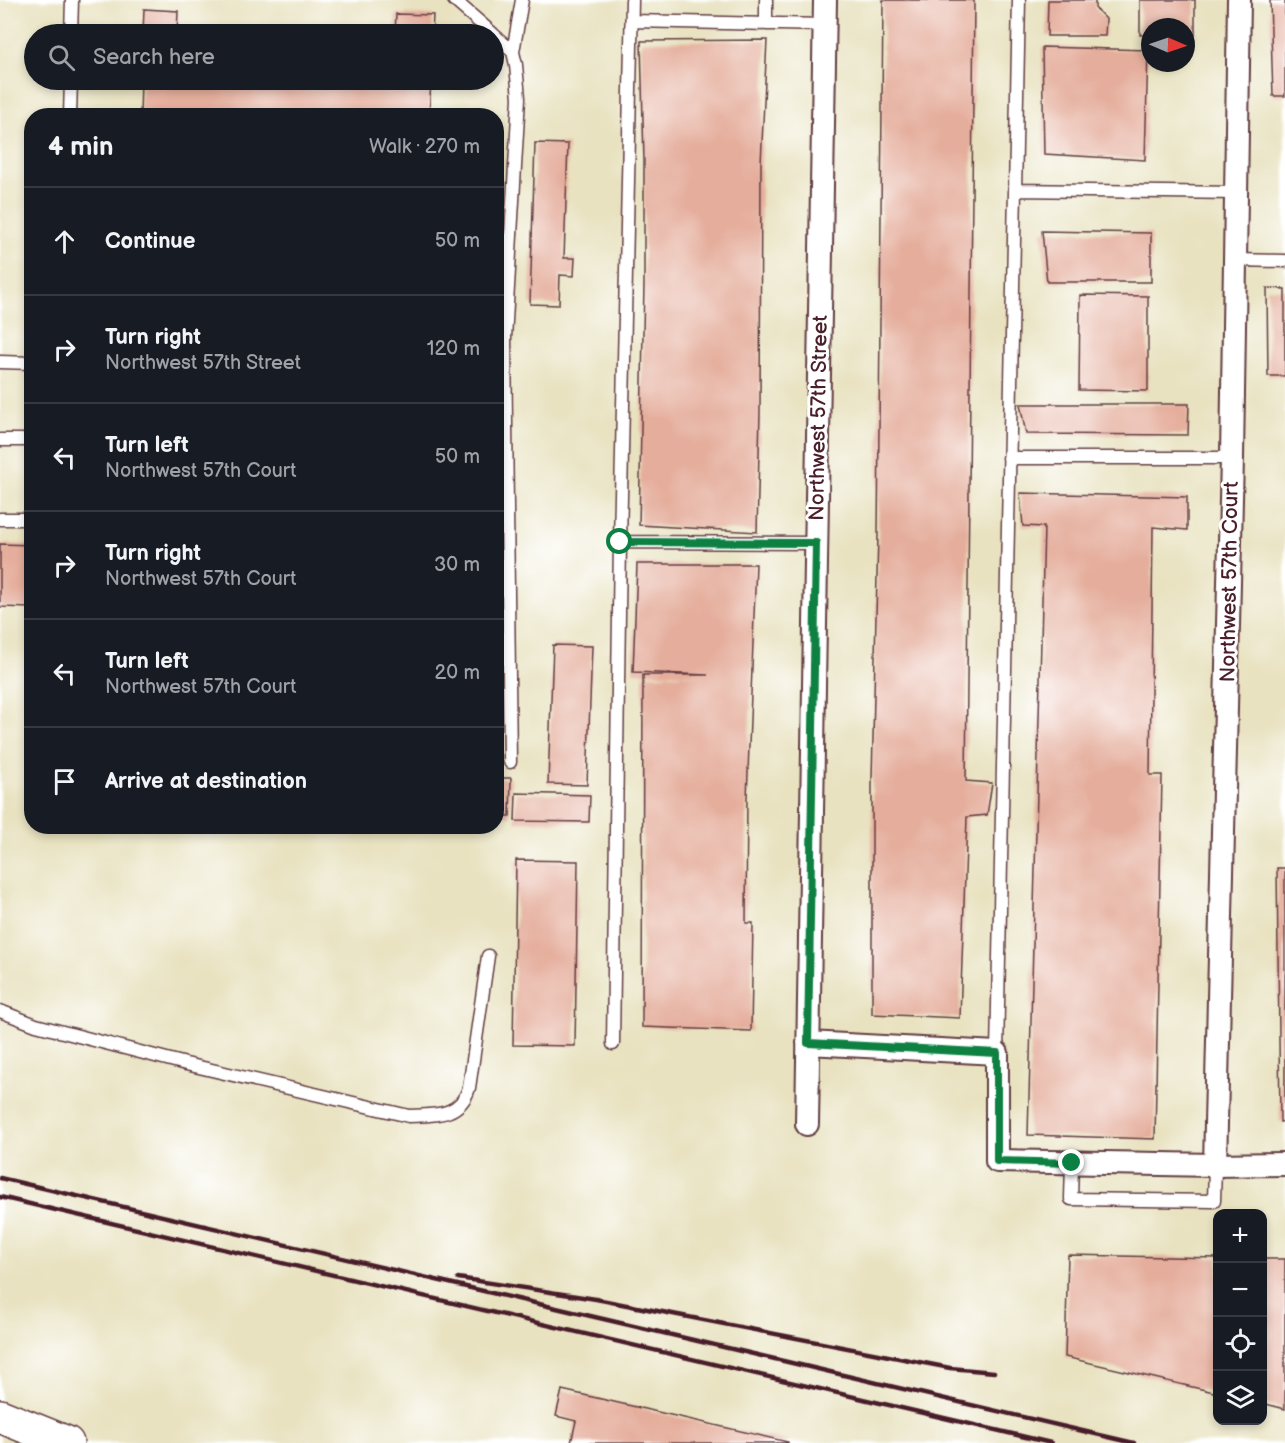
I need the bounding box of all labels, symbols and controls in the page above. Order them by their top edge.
north arrow [1141,18,1195,72]
search box [24,24,504,90]
icon: search [45,41,78,74]
text: Search here [93,44,215,71]
text: 4 min [48,132,113,163]
text: Walk · 270 m [369,135,480,159]
icon: ahead [48,225,81,258]
text: Continue [105,228,195,255]
text: 50 m [435,229,480,253]
street label: Northwest 57th Street [804,314,833,521]
text: Turn right [105,324,201,351]
icon: right [48,333,81,366]
text: 120 m [427,337,480,361]
text: Northwest 57th Street [105,351,301,375]
text: Turn left [105,432,189,459]
icon: left [48,441,81,474]
text: 50 m [435,445,480,469]
text: Northwest 57th Court [105,459,296,483]
street label: Northwest 57th Court [1215,481,1244,683]
route start [606,528,632,554]
text: Turn right [105,540,201,567]
icon: right [48,549,81,582]
text: 30 m [434,553,480,577]
text: Northwest 57th Court [105,567,296,591]
text: Turn left [105,648,189,675]
icon: left [48,657,81,690]
text: 20 m [435,661,480,685]
text: Northwest 57th Court [105,675,296,699]
icon: arrive [48,765,81,798]
text: Arrive at destination [105,768,307,795]
route end [1058,1149,1084,1175]
map controls [1213,1209,1267,1425]
button: + [1213,1209,1267,1263]
button: − [1213,1263,1267,1317]
button: locate [1213,1317,1267,1371]
button: layers [1213,1371,1267,1425]

